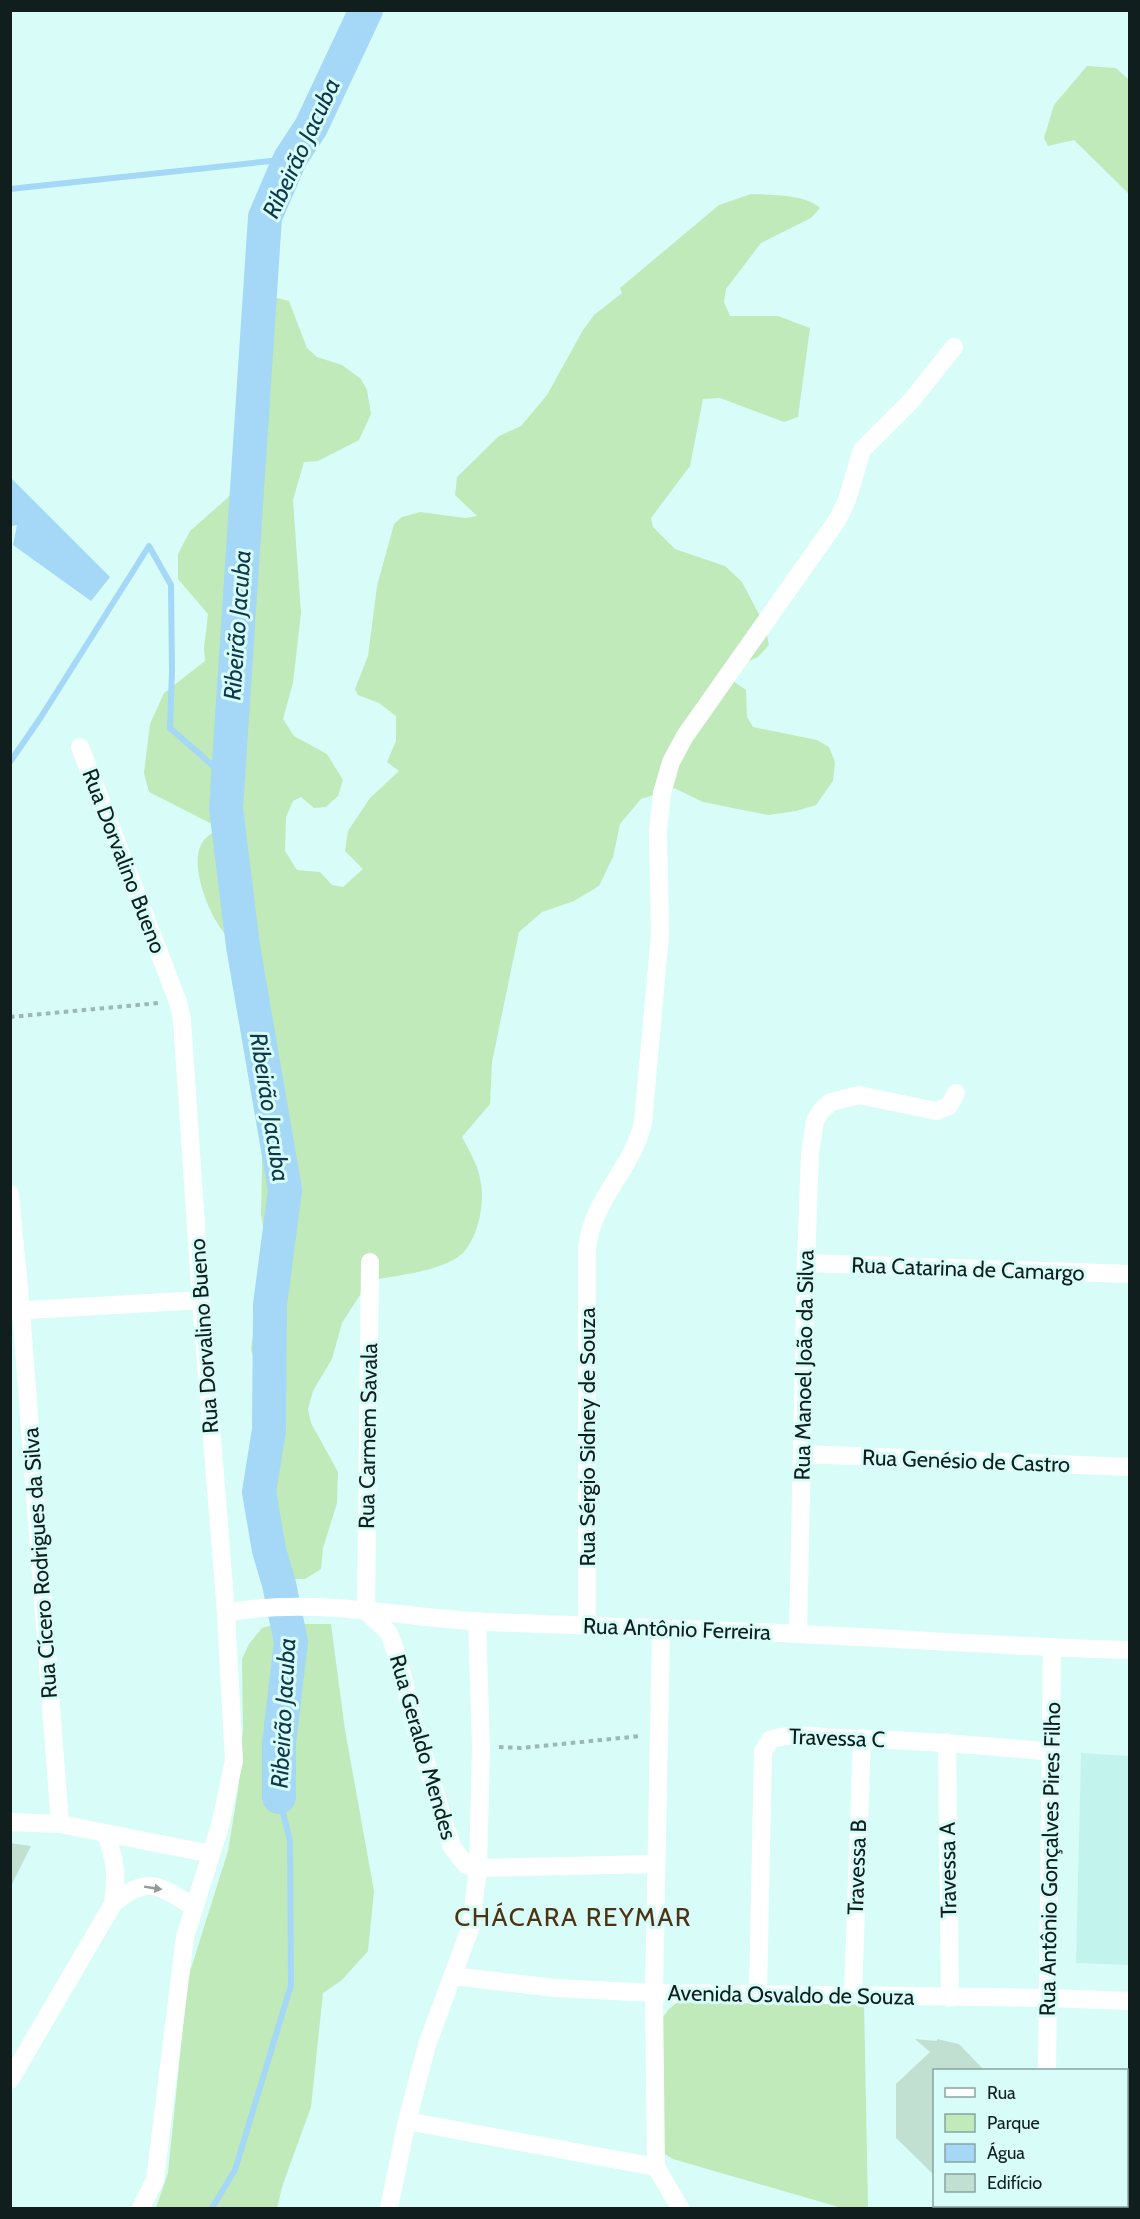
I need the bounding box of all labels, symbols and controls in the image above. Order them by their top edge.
water label: Ribeirão Jacuba [256,74,346,222]
water label: Ribeirão Jacuba [217,549,257,701]
street label: Rua Dorvalino Bueno [76,765,172,957]
water label: Ribeirão Jacuba [244,1030,296,1184]
street label: Rua Dorvalino Bueno [184,1237,224,1435]
street label: Rua Manoel João da Silva [788,1249,820,1480]
street label: Rua Catarina de Camargo [851,1251,1085,1287]
street label: Rua Sérgio Sidney de Souza [574,1307,601,1566]
street label: Rua Carmem Savala [353,1342,383,1529]
street label: Rua Cícero Rodrigues da Silva [17,1426,63,1699]
street label: Rua Genésio de Castro [861,1444,1071,1478]
street label: Rua Antônio Ferreira [583,1612,772,1646]
water label: Ribeirão Jacuba [265,1637,301,1789]
street label: Rua Geraldo Mendes [384,1651,462,1843]
street label: Rua Antônio Gonçalves Pires Filho [1034,1702,1066,2016]
street label: Travessa C [789,1723,885,1753]
street label: Travessa B [842,1819,872,1915]
street label: Travessa A [934,1821,962,1918]
one-way arrow [144,1883,163,1892]
district label: CHÁCARA REYMAR [454,1901,692,1933]
street label: Avenida Osvaldo de Souza [667,1979,915,2011]
legend [933,2069,1128,2207]
text: Rua [987,2082,1016,2104]
text: Parque [987,2112,1040,2134]
text: Água [987,2142,1025,2164]
text: Edifício [987,2172,1042,2194]

